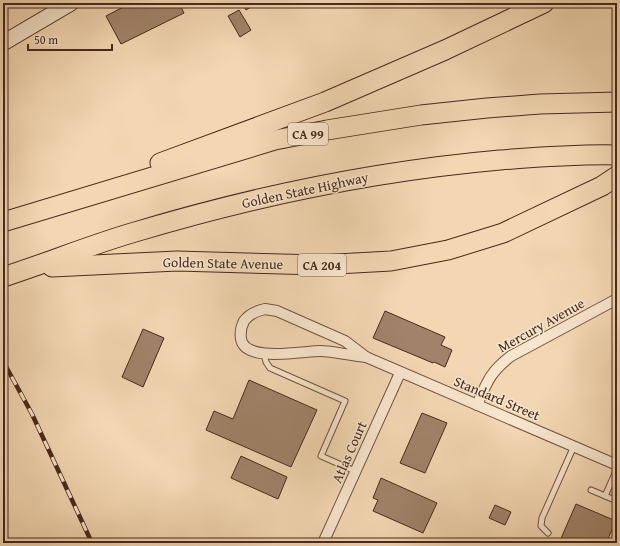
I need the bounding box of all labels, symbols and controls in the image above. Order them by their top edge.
scale bar [28,26,112,52]
text: 50 m [34,31,58,48]
road number: CA 99 [288,123,328,145]
street label: Golden State Highway [240,167,370,213]
street label: Golden State Avenue [163,252,284,274]
road number: CA 204 [298,254,346,276]
street label: Mercury Avenue [494,293,588,357]
street label: Standard Street [451,371,543,425]
street label: Atlas Court [327,418,372,486]

